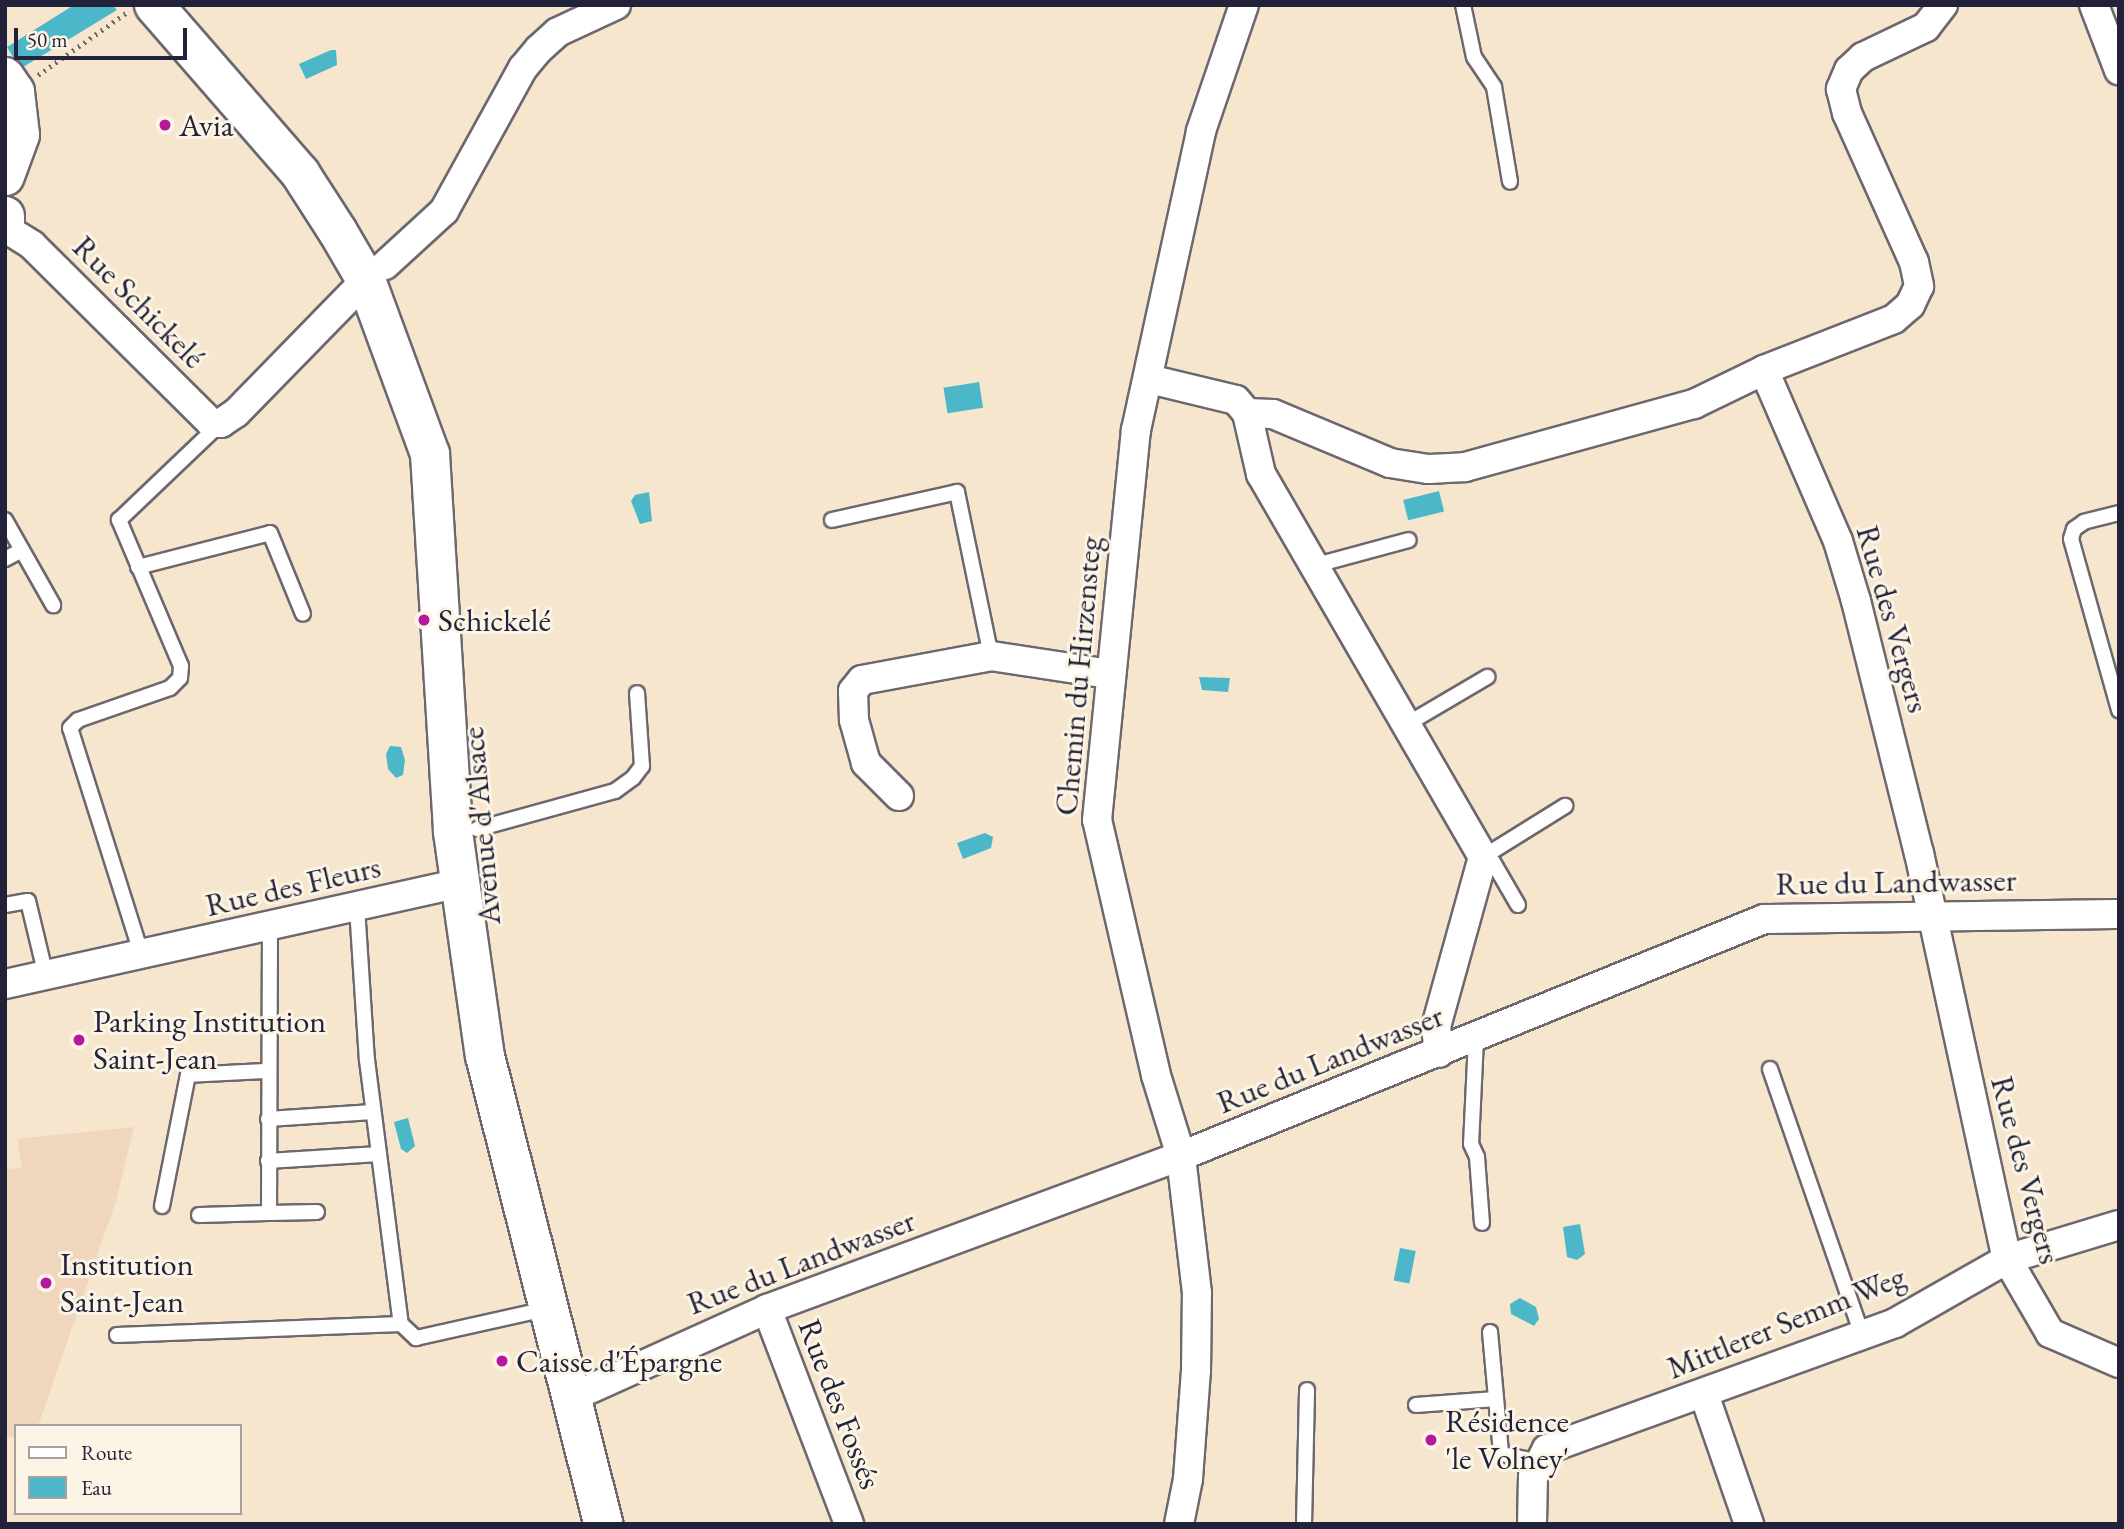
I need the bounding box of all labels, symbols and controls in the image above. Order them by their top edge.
scale bar [18,14,191,58]
text: 50 m [27,26,68,53]
place label: Avia [179,106,234,144]
marker: Avia [157,117,173,133]
street label: Rue Schickelé [65,228,213,376]
street label: Rue des Vergers [1848,521,1938,717]
street label: Chemin du Hirzensteg [1047,535,1109,817]
place label: Schickelé [438,601,551,639]
marker: Schickelé [416,612,432,628]
street label: Avenue d'Alsace [453,725,509,927]
street label: Rue des Fleurs [202,847,384,925]
street label: Rue du Landwasser [1775,861,2017,903]
street label: Rue du Landwasser [1211,996,1449,1122]
place label: Parking Institution Saint-Jean [93,1003,326,1078]
marker: Parking Institution Saint-Jean [71,1032,87,1048]
street label: Rue des Vergers [1982,1072,2070,1268]
street label: Rue du Landwasser [682,1201,920,1323]
place label: Institution Saint-Jean [60,1246,194,1321]
street label: Mittlerer Semm Weg [1661,1257,1911,1387]
marker: Institution Saint-Jean [38,1275,54,1291]
street label: Rue des Fossés [790,1314,890,1494]
place label: Caisse d'Épargne [516,1342,722,1380]
marker: Caisse d'Épargne [494,1353,510,1369]
place label: Résidence 'le Volney' [1445,1403,1569,1478]
legend [14,1424,242,1515]
marker: Résidence 'le Volney' [1423,1432,1439,1448]
text: Route [81,1439,132,1466]
text: Eau [81,1474,112,1501]

